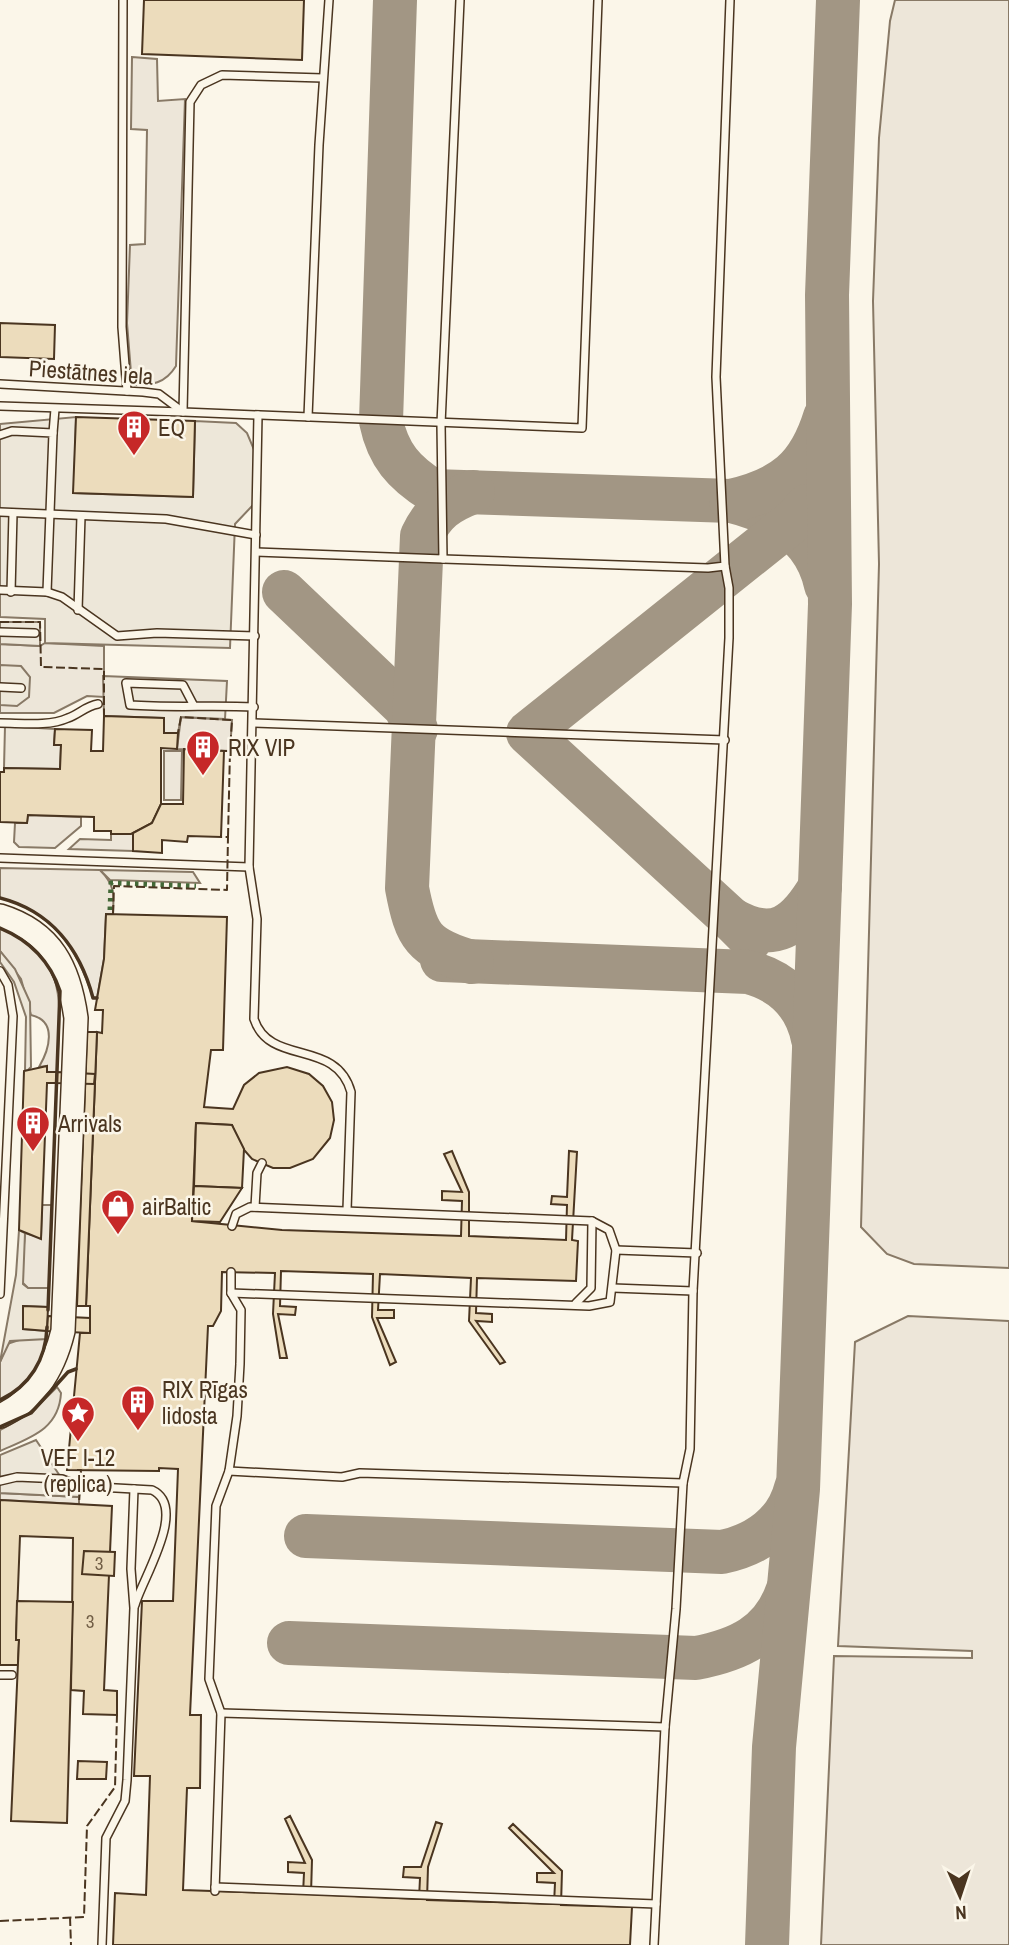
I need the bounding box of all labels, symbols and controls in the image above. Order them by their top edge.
street label: Piestātnes iela [28,352,155,392]
building icon: EQ [115,408,153,457]
place label: EQ [158,412,185,443]
building icon: RIX VIP [184,728,222,777]
place label: RIX VIP [228,732,295,763]
building icon: Arrivals [14,1104,52,1153]
place label: Arrivals [57,1108,122,1139]
shop icon: airBaltic [99,1187,137,1236]
place label: airBaltic [142,1191,211,1222]
place label: RIX Rīgas lidosta [162,1374,248,1431]
building icon: RIX Rīgas lidosta [119,1383,157,1432]
place icon: VEF I-12 (replica) [59,1394,97,1443]
place label: VEF I-12 (replica) [41,1442,115,1499]
house number: 3 [95,1550,103,1576]
house number: 3 [86,1608,94,1634]
north arrow [925,1861,995,1931]
text: N [955,1900,967,1926]

